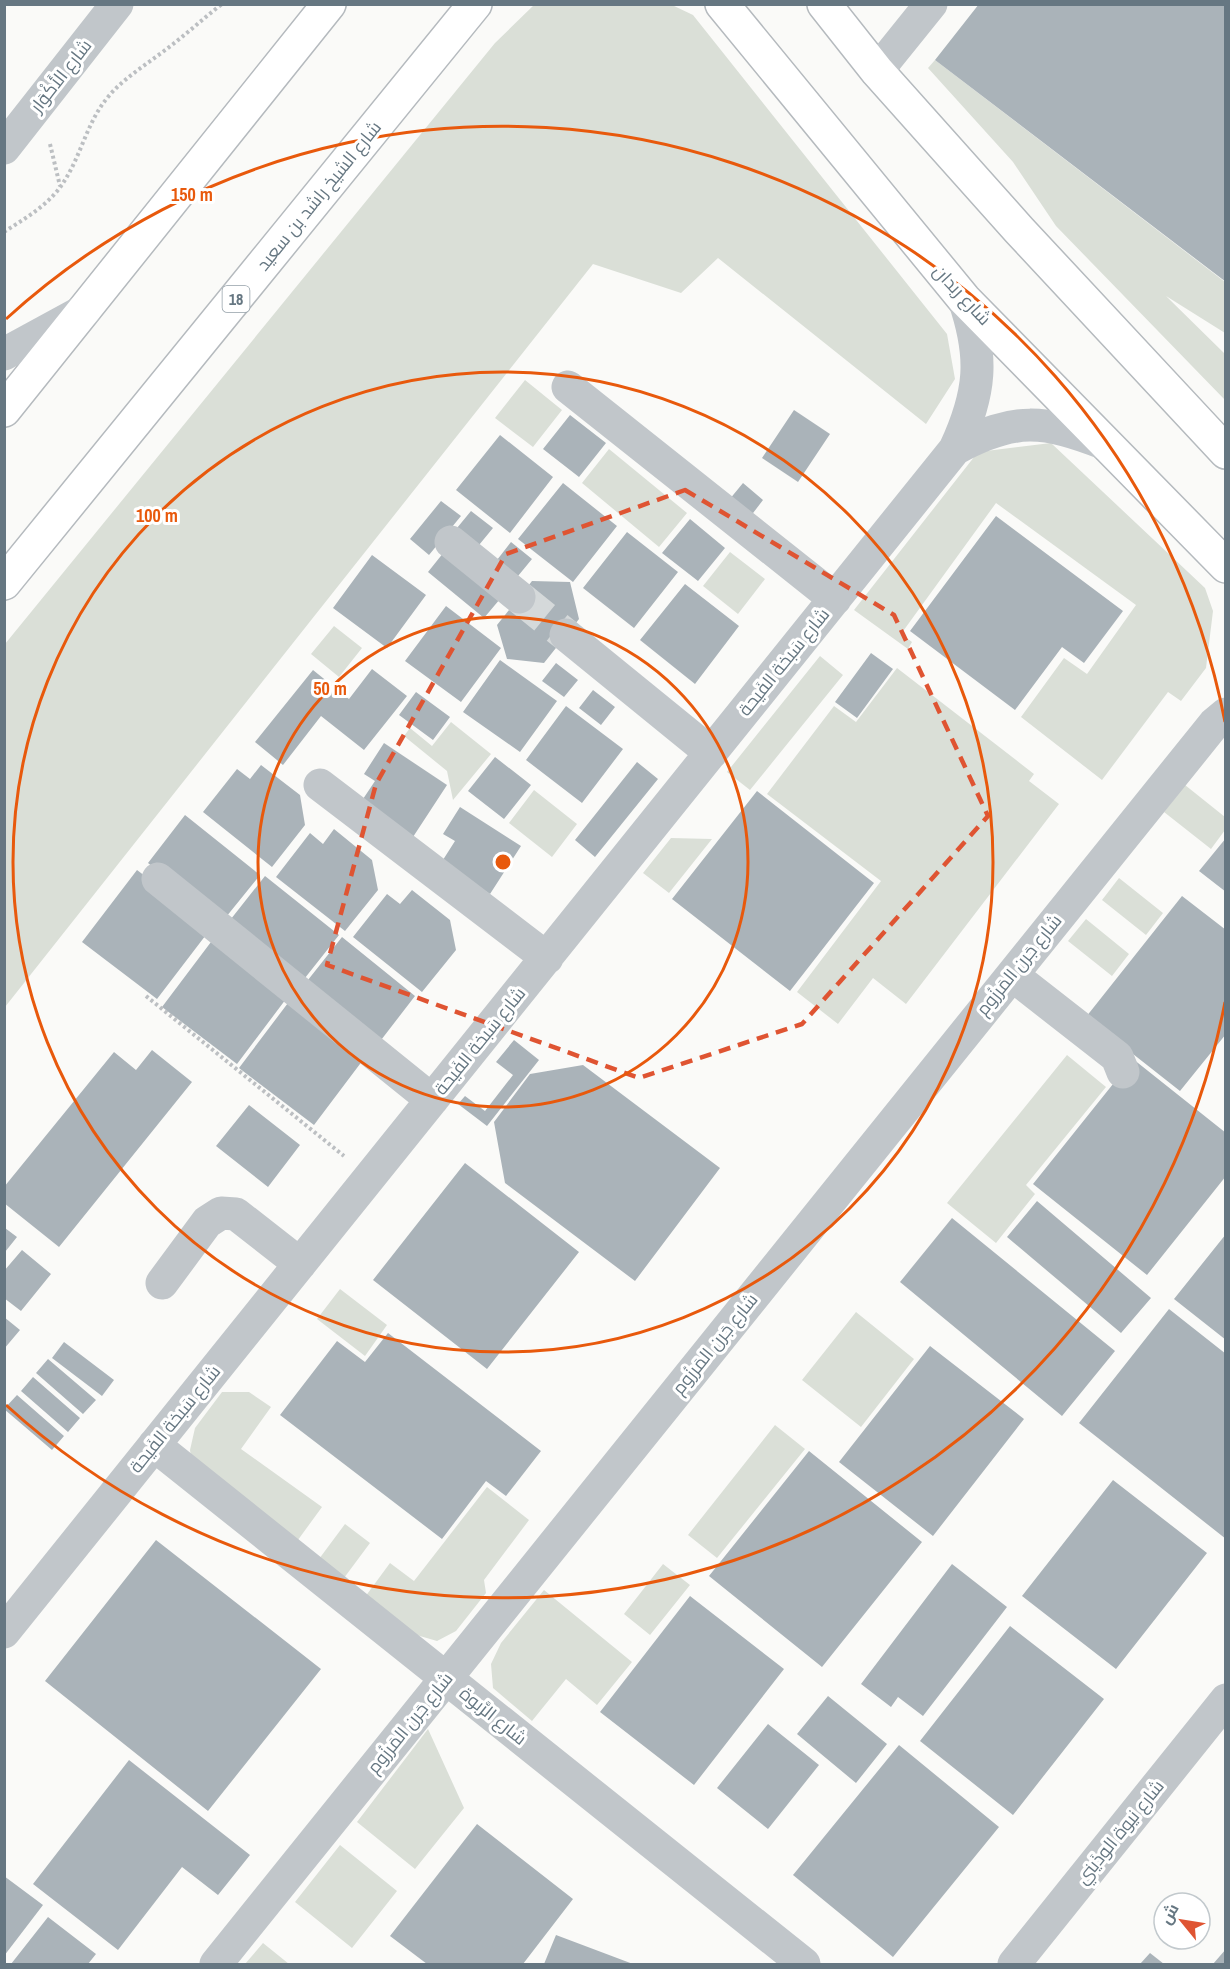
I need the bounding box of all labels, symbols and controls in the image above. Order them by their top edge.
street label: شارع الأَكْوَار [23,34,97,118]
street label: شارع الشيخ راشد بن سعيد [250,116,387,276]
text: 150 m [171,182,213,207]
street label: شارع ربدان [928,259,997,331]
road number: 18 [222,286,250,312]
text: 100 m [136,503,178,528]
street label: شارع سَبخة الفَيحة [732,602,835,721]
text: 50 m [313,676,347,701]
centre of rings [493,852,513,872]
street label: شارع جَرن المَرزُوم [970,909,1067,1021]
street label: شارع سَبخة الفَيحة [428,981,531,1100]
street label: شارع جَرن المَرزُوم [666,1288,763,1400]
street label: شارع سَبخة الفَيحة [123,1359,226,1478]
street label: شارع جَرن المَرزُوم [361,1667,458,1779]
street label: شارع الرَّبوة [454,1681,532,1750]
street label: شارع نيوة الوذَيني [1070,1774,1171,1890]
north arrow [1152,1891,1212,1951]
text: ش [1154,1899,1184,1928]

